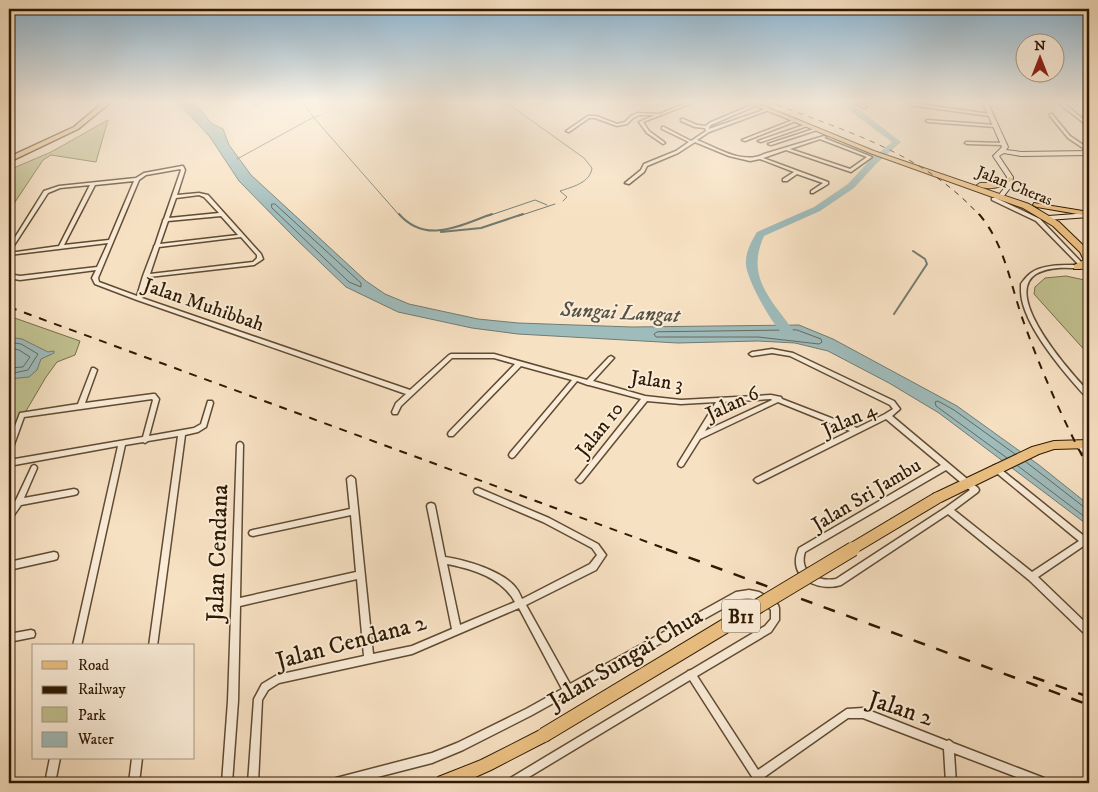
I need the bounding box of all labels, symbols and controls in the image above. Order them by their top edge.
north arrow [1016,32,1066,82]
text: N [1034,37,1046,55]
street label: Jalan Cheras [972,161,1055,210]
street label: Jalan Muhibbah [138,272,268,338]
water label: Sungai Langat [559,297,682,329]
street label: Jalan 3 [627,365,685,398]
street label: Jalan 6 [700,381,764,428]
street label: Jalan 10 [570,397,630,464]
street label: Jalan 4 [817,397,881,444]
street label: Jalan Sri Jambu [806,453,926,539]
street label: Jalan Cendana [201,483,235,624]
road number: B11 [722,600,760,632]
street label: Jalan Sungai Chua [541,601,709,718]
street label: Jalan Cendana 2 [271,607,430,677]
legend [32,644,195,760]
text: Road [78,656,110,675]
text: Railway [78,680,126,699]
street label: Jalan 2 [863,684,937,734]
text: Park [78,706,107,725]
text: Water [77,730,114,749]

